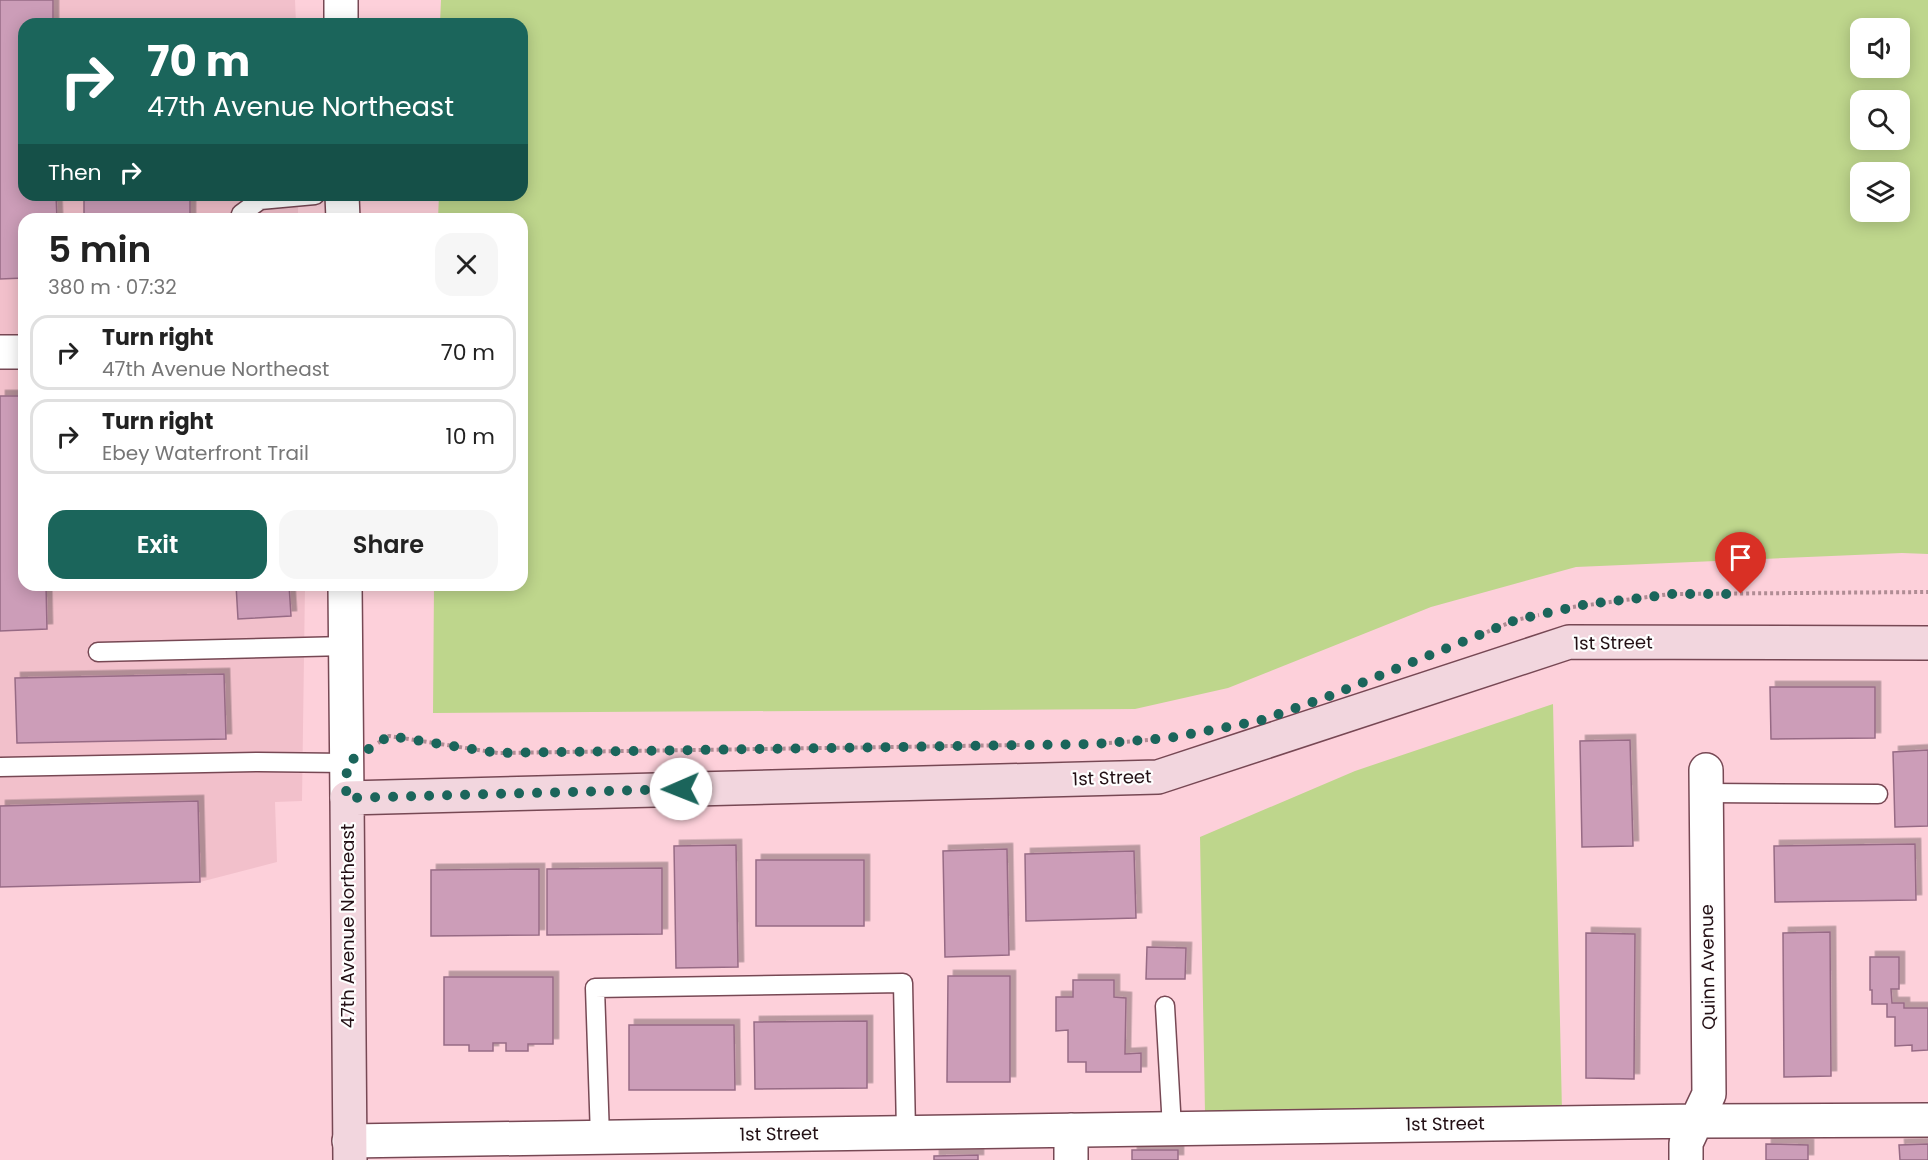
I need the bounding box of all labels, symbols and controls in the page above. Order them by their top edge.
map controls [1850,18,1910,222]
button: sound [1850,18,1910,78]
text: 70 m [147,32,250,91]
icon: right [48,42,126,120]
text: 47th Avenue Northeast [147,88,454,125]
button: search [1850,90,1910,150]
icon: right [114,156,147,189]
text: Then [48,157,102,188]
button: layers [1850,162,1910,222]
text: 5 min [48,224,151,275]
button: close [435,233,498,296]
text: 380 m · 07:32 [48,273,177,301]
text: Turn right [102,322,213,353]
icon: right [51,336,84,369]
text: 70 m [441,337,495,368]
text: 47th Avenue Northeast [102,355,329,383]
text: Turn right [102,406,213,437]
icon: right [51,420,84,453]
text: 10 m [446,421,495,452]
text: Ebey Waterfront Trail [102,439,309,467]
button: Exit [48,510,267,579]
button: Share [279,510,498,579]
pin [1715,532,1766,594]
icon: arrive [1724,541,1757,574]
street label: 1st Street [1573,629,1653,656]
position arrow [649,757,713,821]
street label: 1st Street [1072,764,1152,791]
street label: 47th Avenue Northeast [335,824,360,1028]
street label: Quinn Avenue [1694,904,1721,1030]
street label: 1st Street [1405,1110,1485,1137]
street label: 1st Street [739,1120,819,1147]

